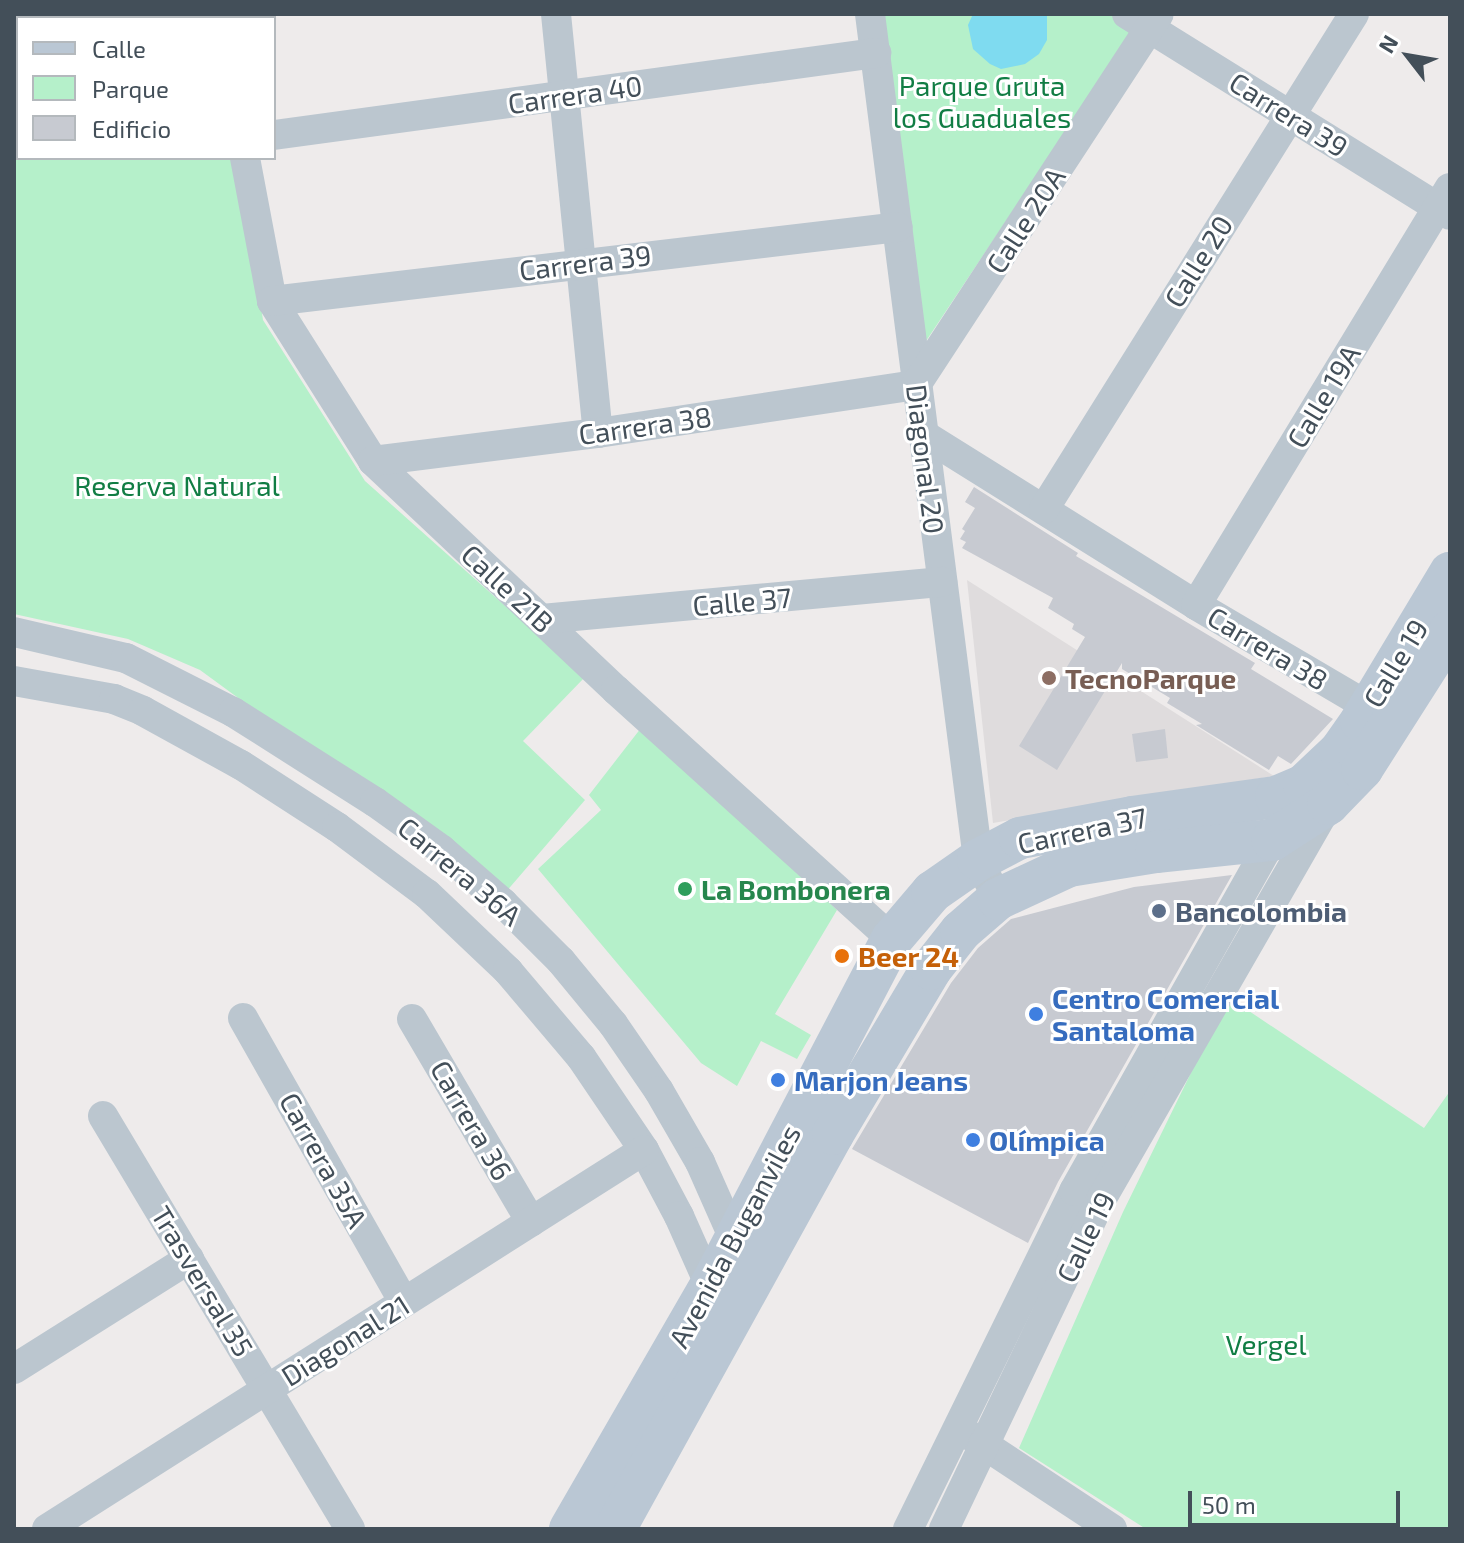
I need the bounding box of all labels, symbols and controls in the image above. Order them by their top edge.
legend [16,16,276,160]
north arrow [1368,16,1448,96]
text: N [1372,30,1403,57]
text: Calle [92,34,146,63]
street label: Carrera 39 [1224,65,1354,163]
street label: Carrera 40 [506,68,644,120]
park label: Parque Gruta los Guaduales [893,68,1071,134]
text: Parque [92,74,169,103]
text: Edificio [92,114,171,143]
street label: Calle 20A [978,161,1072,279]
street label: Calle 20 [1157,209,1239,313]
street label: Carrera 39 [517,237,653,287]
street label: Calle 19A [1279,339,1367,453]
street label: Diagonal 20 [900,382,952,536]
street label: Carrera 38 [576,399,714,451]
park label: Reserva Natural [74,468,280,502]
street label: Calle 21B [455,537,561,639]
street label: Calle 37 [691,580,793,622]
street label: Carrera 38 [1202,599,1334,697]
street label: Calle 19 [1356,613,1434,713]
place label: TecnoParque [1065,661,1236,695]
marker: TecnoParque [1040,669,1058,687]
street label: Carrera 37 [1014,800,1150,860]
street label: Carrera 36A [392,810,528,932]
place label: La Bombonera [701,872,891,906]
marker: La Bombonera [676,880,694,898]
place label: Bancolombia [1175,894,1347,928]
marker: Bancolombia [1150,902,1168,920]
place label: Beer 24 [858,939,960,973]
marker: Beer 24 [833,947,851,965]
place label: Centro Comercial Santaloma [1052,981,1279,1047]
marker: Centro Comercial Santaloma [1027,1005,1045,1023]
street label: Carrera 36 [424,1054,520,1186]
place label: Marjon Jeans [794,1063,969,1097]
marker: Marjon Jeans [769,1071,787,1089]
street label: Carrera 35A [273,1087,375,1233]
street label: Avenida Buganviles [661,1119,807,1353]
place label: Olímpica [989,1123,1105,1157]
marker: Olímpica [964,1131,982,1149]
street label: Calle 19 [1049,1186,1121,1288]
street label: Trasversal 35 [145,1199,261,1363]
street label: Diagonal 21 [274,1287,416,1393]
park label: Vergel [1225,1327,1307,1361]
scale bar [1192,1475,1404,1525]
text: 50 m [1202,1490,1256,1519]

